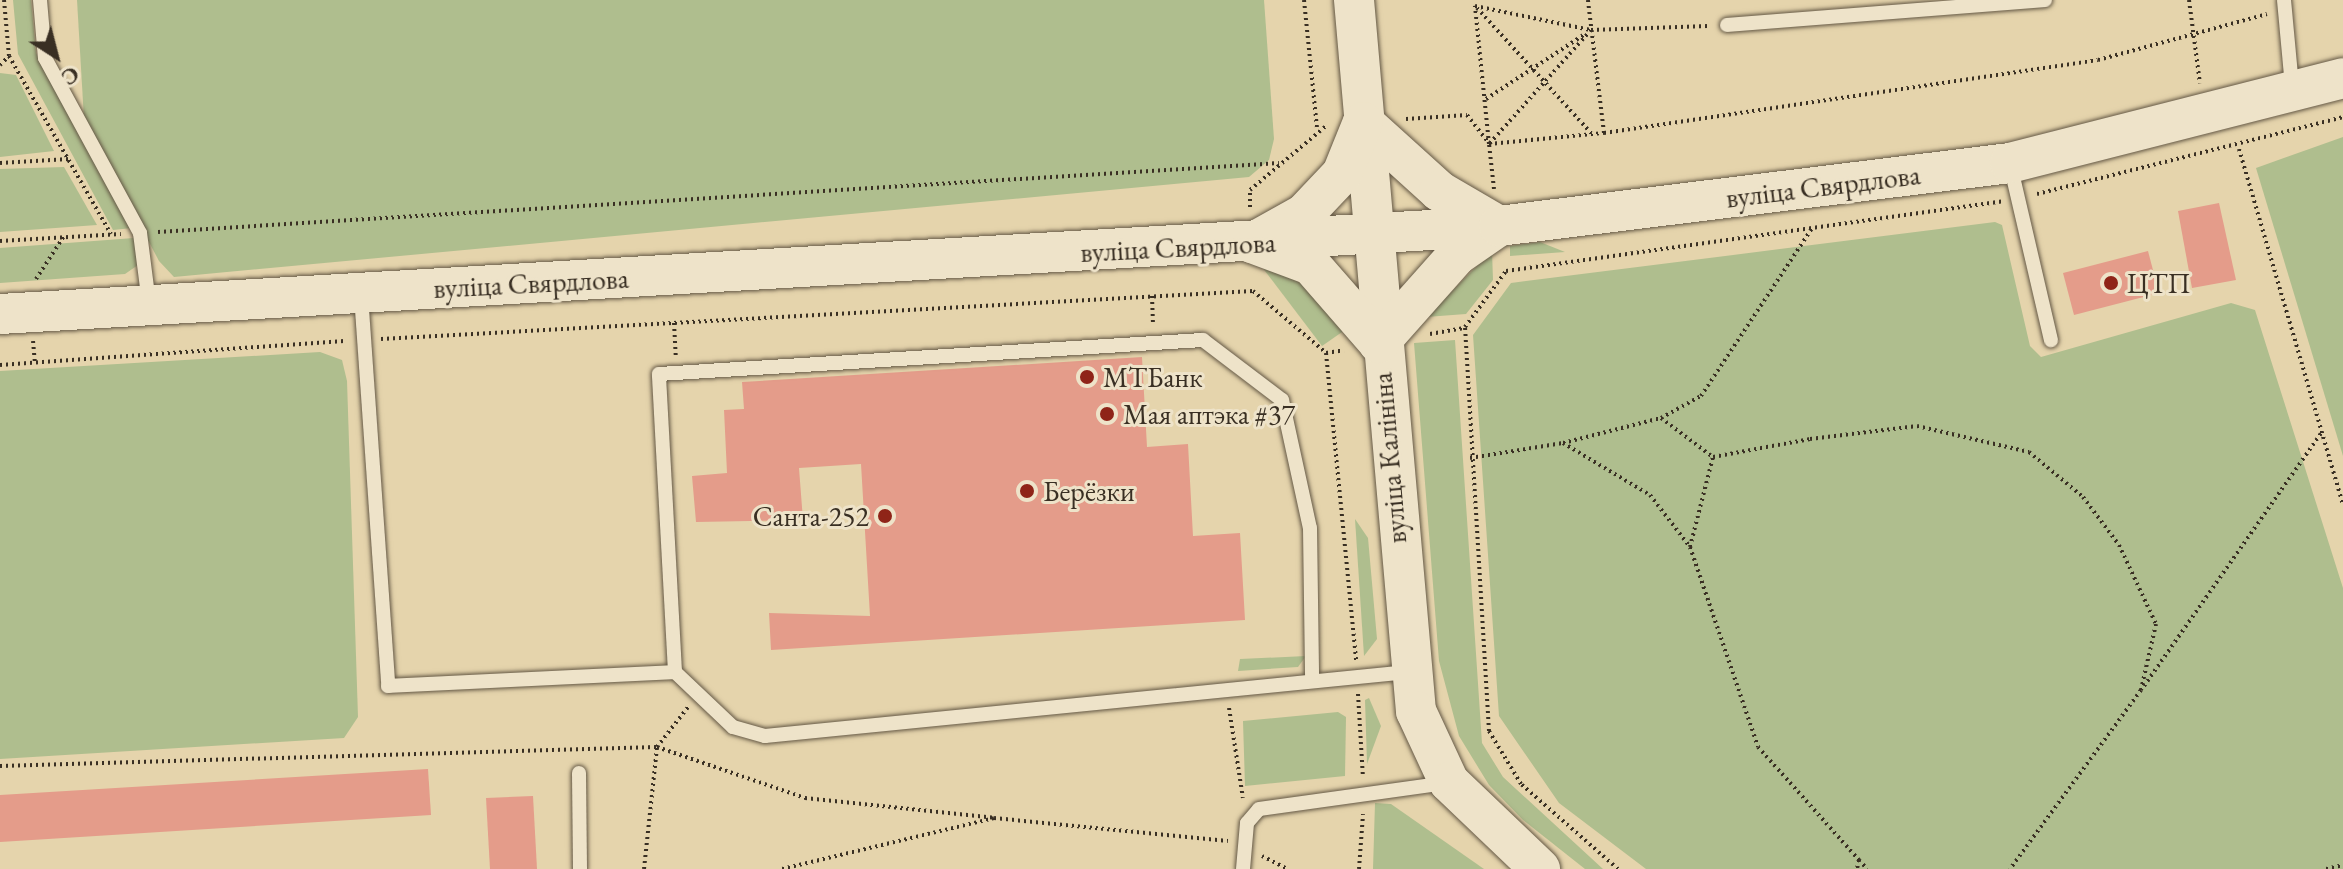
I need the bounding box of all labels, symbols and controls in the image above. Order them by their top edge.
north arrow [16,16,96,96]
text: С [56,59,85,92]
street label: вуліца Свярдлова [1724,157,1922,215]
street label: вуліца Свярдлова [1079,225,1277,269]
street label: вуліца Свярдлова [432,261,630,305]
place label: ЦТП [2127,266,2191,300]
marker: ЦТП [2102,274,2120,292]
place label: МТБанк [1103,360,1203,394]
marker: МТБанк [1078,368,1096,386]
street label: вуліца Калініна [1365,371,1413,545]
place label: Мая аптэка #37 [1123,397,1295,431]
marker: Мая аптэка #37 [1098,405,1116,423]
place label: Берёзки [1043,474,1135,508]
marker: Берёзки [1018,482,1036,500]
place label: Санта-252 [753,499,869,533]
marker: Санта-252 [876,507,894,525]

